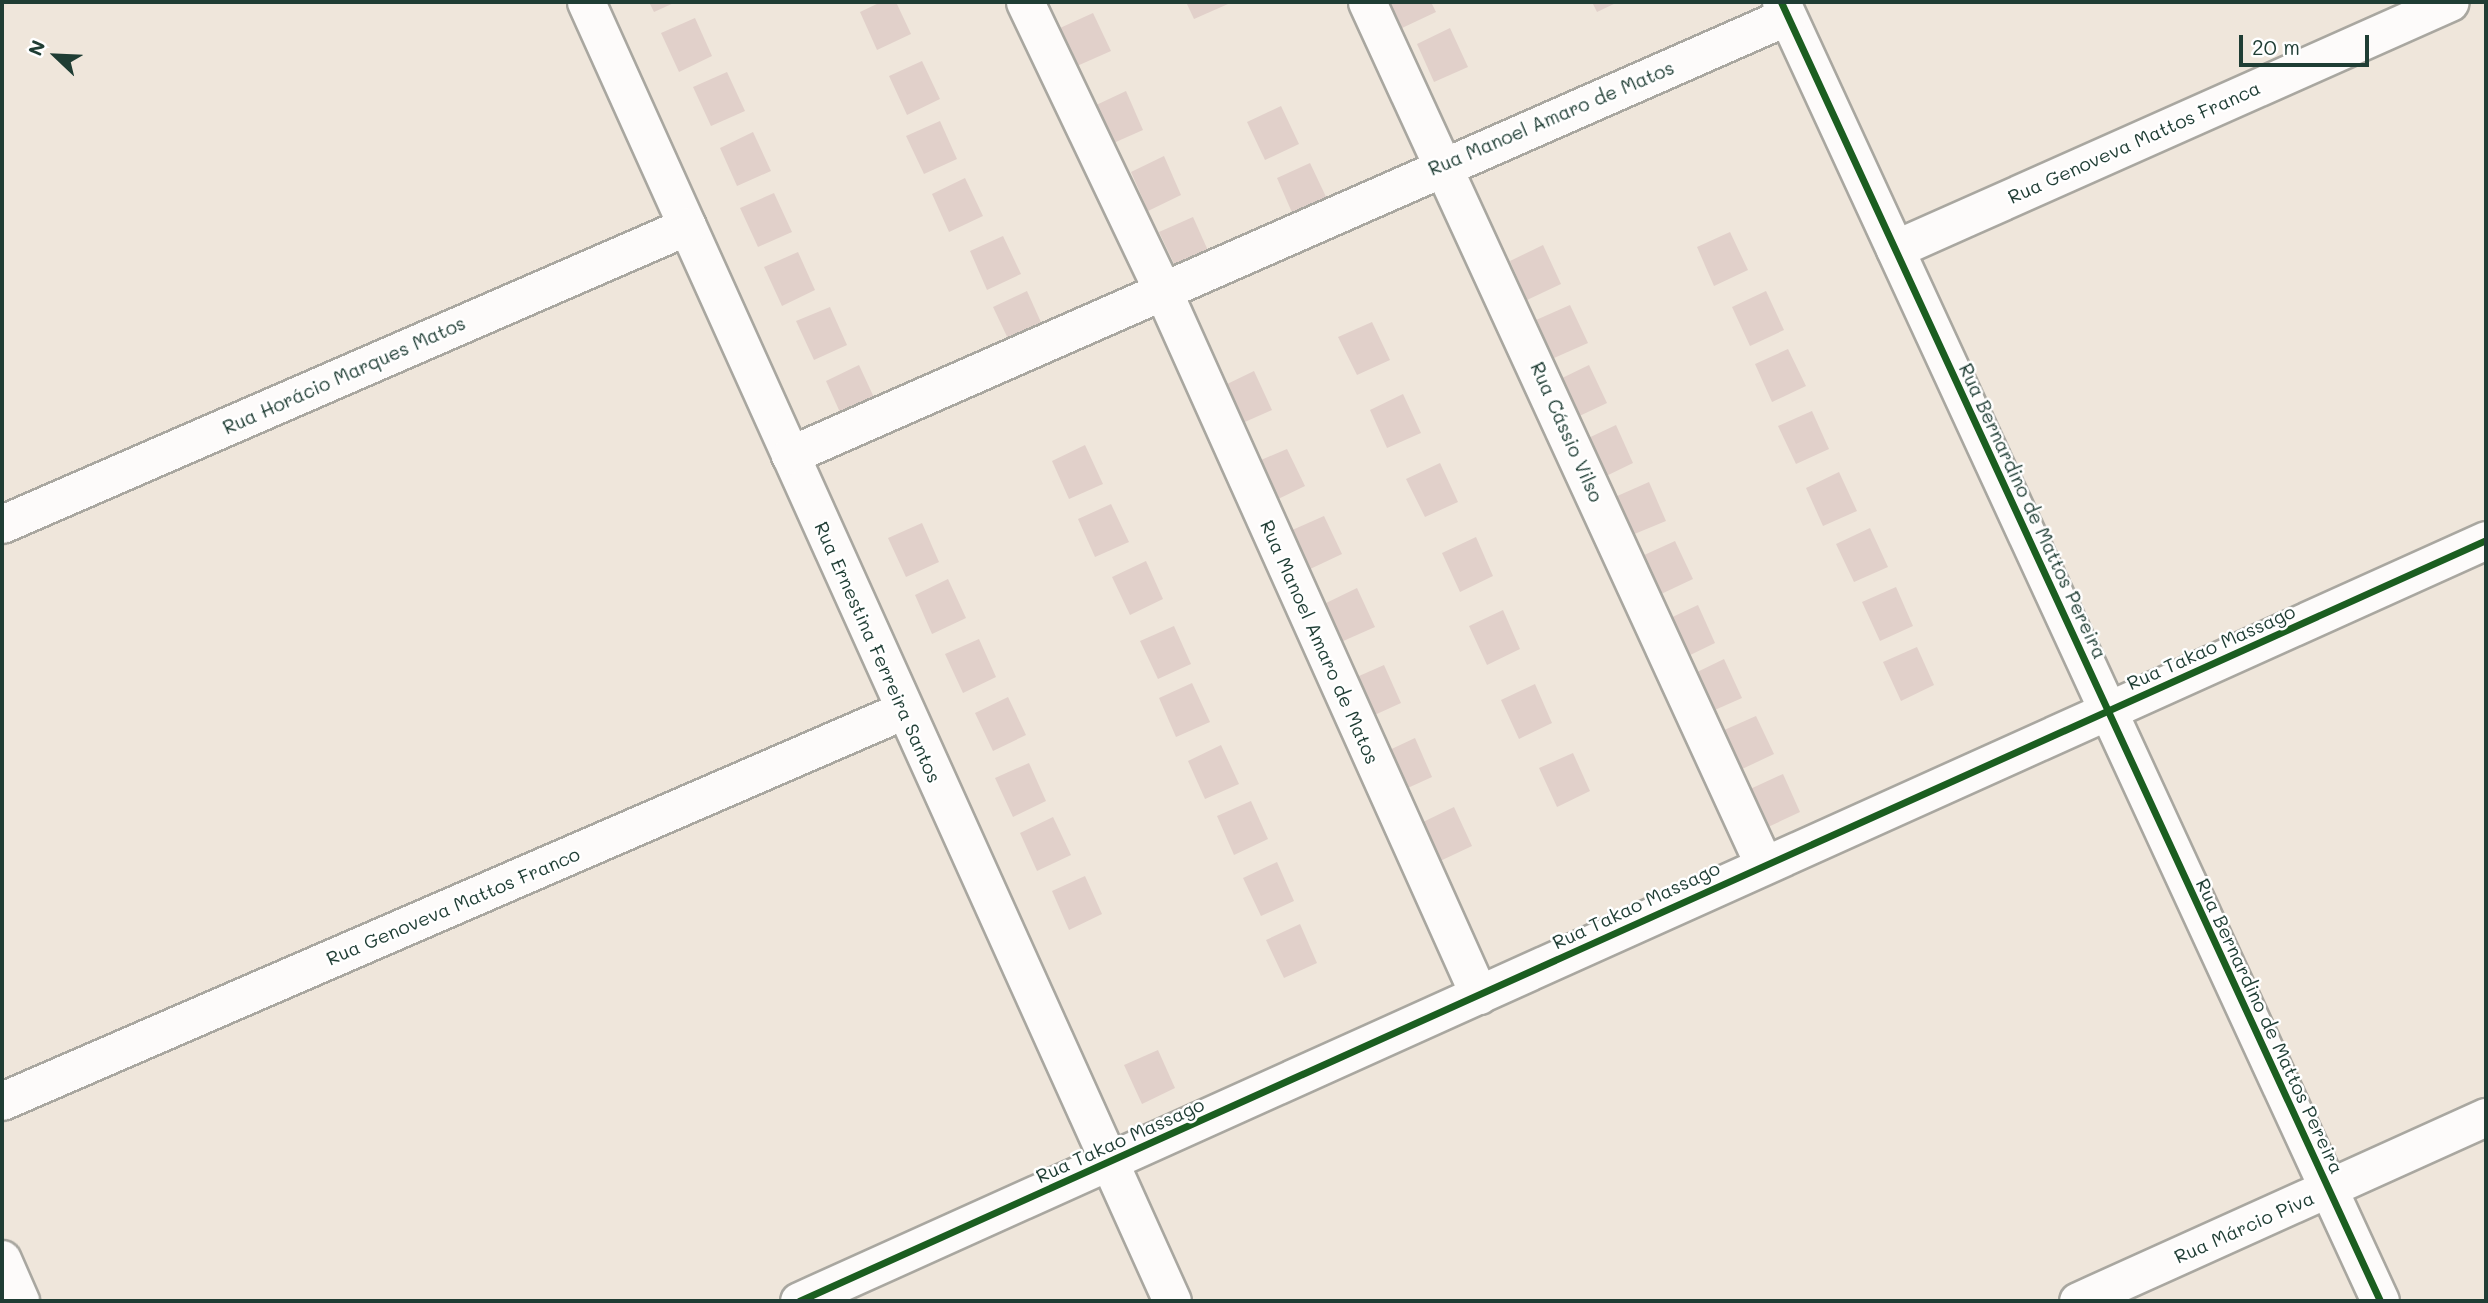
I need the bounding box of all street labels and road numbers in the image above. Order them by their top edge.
street label: Rua Manoel Amaro de Matos [1425,56,1677,180]
street label: Rua Genoveva Mattos Franca [2004,76,2264,208]
street label: Rua Horácio Marques Matos [219,311,469,439]
street label: Rua Cássio Vilso [1526,358,1608,506]
street label: Rua Bernardino de Mattos Pereira [1954,360,2112,662]
street label: Rua Manoel Amaro de Matos [1256,516,1384,768]
street label: Rua Ernestina Ferreira Santos [810,518,946,786]
street label: Rua Takao Massago [2123,600,2299,694]
street label: Rua Genoveva Mattos Franco [323,842,583,970]
street label: Rua Takao Massago [1549,856,1723,954]
street label: Rua Bernardino de Mattos Pereira [2191,875,2349,1177]
street label: Rua Takao Massago [1032,1093,1208,1187]
street label: Rua Márcio Piva [2171,1186,2317,1268]

